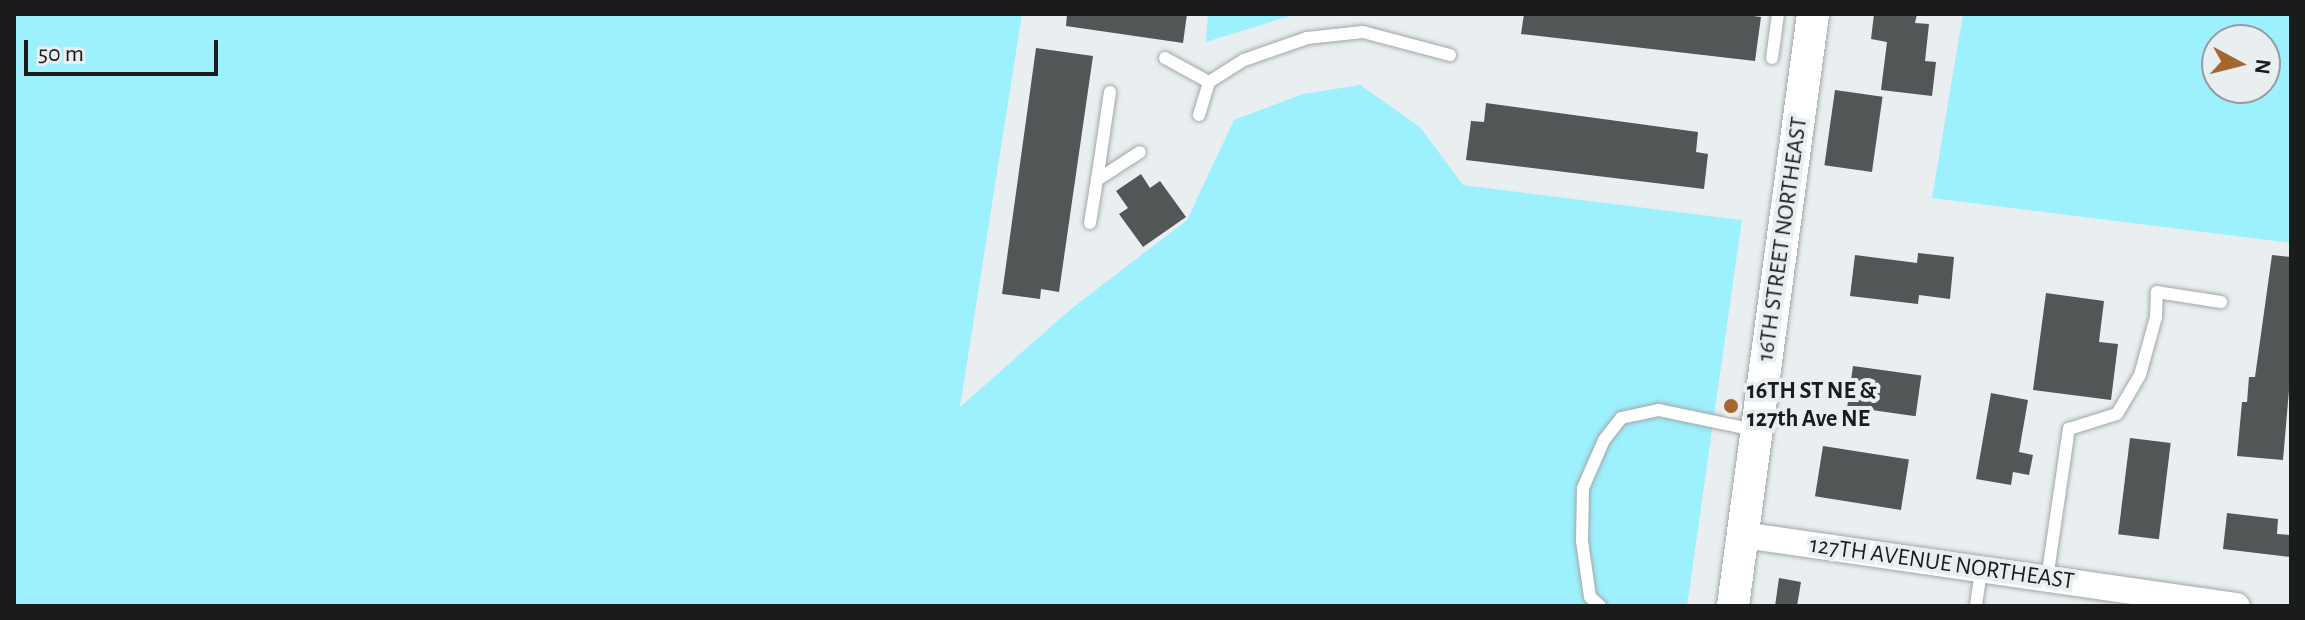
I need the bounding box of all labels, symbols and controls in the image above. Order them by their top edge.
scale bar [28,24,222,74]
north arrow [2201,24,2281,104]
text: 50 m [38,42,84,66]
text: N [2251,58,2275,76]
street label: 16TH STREET NORTHEAST [1752,115,1814,363]
place label: 16TH ST NE & 127th Ave NE [1747,378,1876,434]
marker: 16TH ST NE & 127th Ave NE [1722,397,1740,415]
street label: 127TH AVENUE NORTHEAST [1808,531,2076,597]

